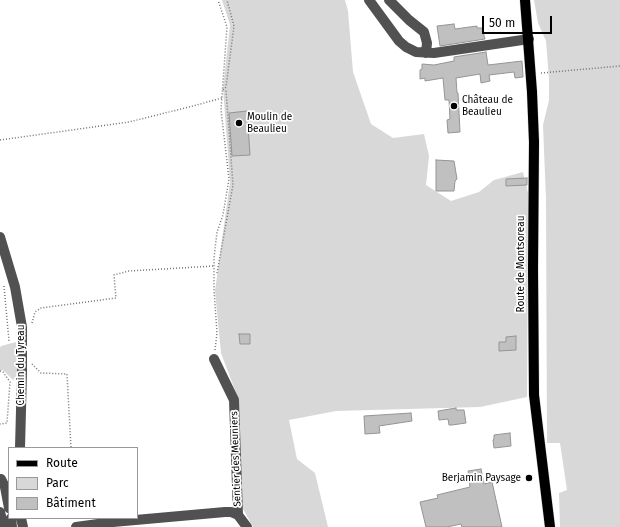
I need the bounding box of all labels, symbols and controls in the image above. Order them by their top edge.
scale bar [484,8,554,34]
text: 50 m [489,16,515,30]
place label: Château de Beaulieu [462,94,513,118]
marker: Château de Beaulieu [449,101,459,111]
place label: Moulin de Beaulieu [247,111,292,134]
marker: Moulin de Beaulieu [234,118,244,128]
street label: Route de Montsoreau [515,216,527,312]
street label: Chemin du Tyreau [15,324,27,406]
street label: Sentier des Meuniers [228,411,244,507]
legend [8,447,138,519]
text: Route [46,456,78,470]
place label: Berjamin Paysage [442,472,521,484]
marker: Berjamin Paysage [524,473,534,483]
text: Parc [46,476,69,490]
text: Bâtiment [46,496,96,510]

